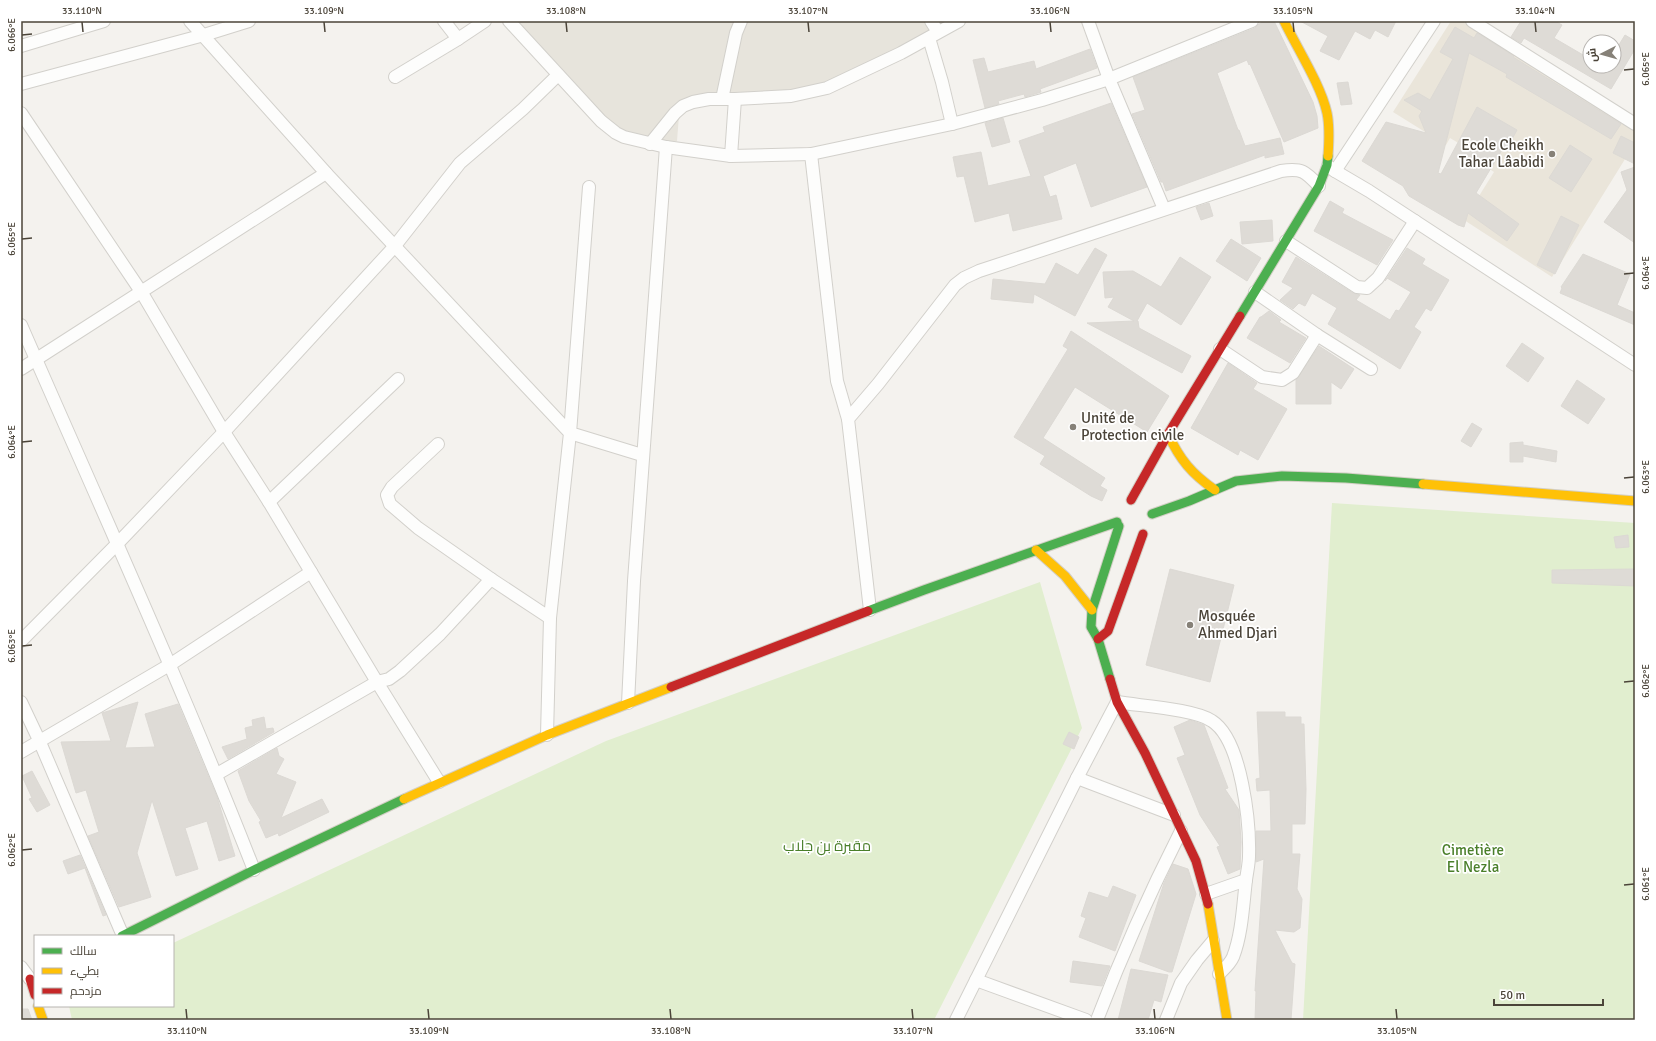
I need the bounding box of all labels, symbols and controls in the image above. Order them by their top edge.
text: 33.110°N [62,5,102,17]
text: 33.109°N [304,5,344,17]
text: 33.108°N [546,5,586,17]
text: 33.107°N [788,5,828,17]
text: 33.106°N [1030,5,1070,17]
text: 33.105°N [1273,5,1313,17]
text: 33.104°N [1515,5,1555,17]
text: 6.066°E [6,18,18,52]
north arrow [1582,34,1622,74]
text: ش [1585,47,1600,63]
text: 6.065°E [1640,52,1652,86]
place label: Ecole Cheikh Tahar Lâabidi [1459,136,1544,171]
marker: Ecole Cheikh Tahar Lâabidi [1547,149,1557,159]
text: 6.065°E [6,222,18,256]
text: 6.064°E [1640,256,1652,290]
place label: Unité de Protection civile [1081,409,1184,444]
marker: Unité de Protection civile [1068,422,1078,432]
text: 6.064°E [6,425,18,459]
text: 6.063°E [1640,460,1652,494]
place label: Mosquée Ahmed Djari [1198,607,1277,642]
marker: Mosquée Ahmed Djari [1185,620,1195,630]
text: 6.063°E [6,629,18,663]
text: 6.062°E [1640,664,1652,698]
text: 6.062°E [6,833,18,867]
park label: مقبرة بن جلاب [783,837,871,856]
park label: Cimetière El Nezla [1442,841,1504,876]
text: 6.061°E [1640,867,1652,901]
legend [34,935,174,1007]
text: سالك [70,944,97,959]
text: بطيء [70,964,99,981]
scale bar [1494,981,1603,1007]
text: مزدحم [70,984,102,999]
text: 50 m [1500,988,1525,1003]
text: 33.110°N [167,1025,207,1037]
text: 33.109°N [409,1025,449,1037]
text: 33.108°N [651,1025,691,1037]
text: 33.107°N [893,1025,933,1037]
text: 33.106°N [1135,1025,1175,1037]
text: 33.105°N [1377,1025,1417,1037]

